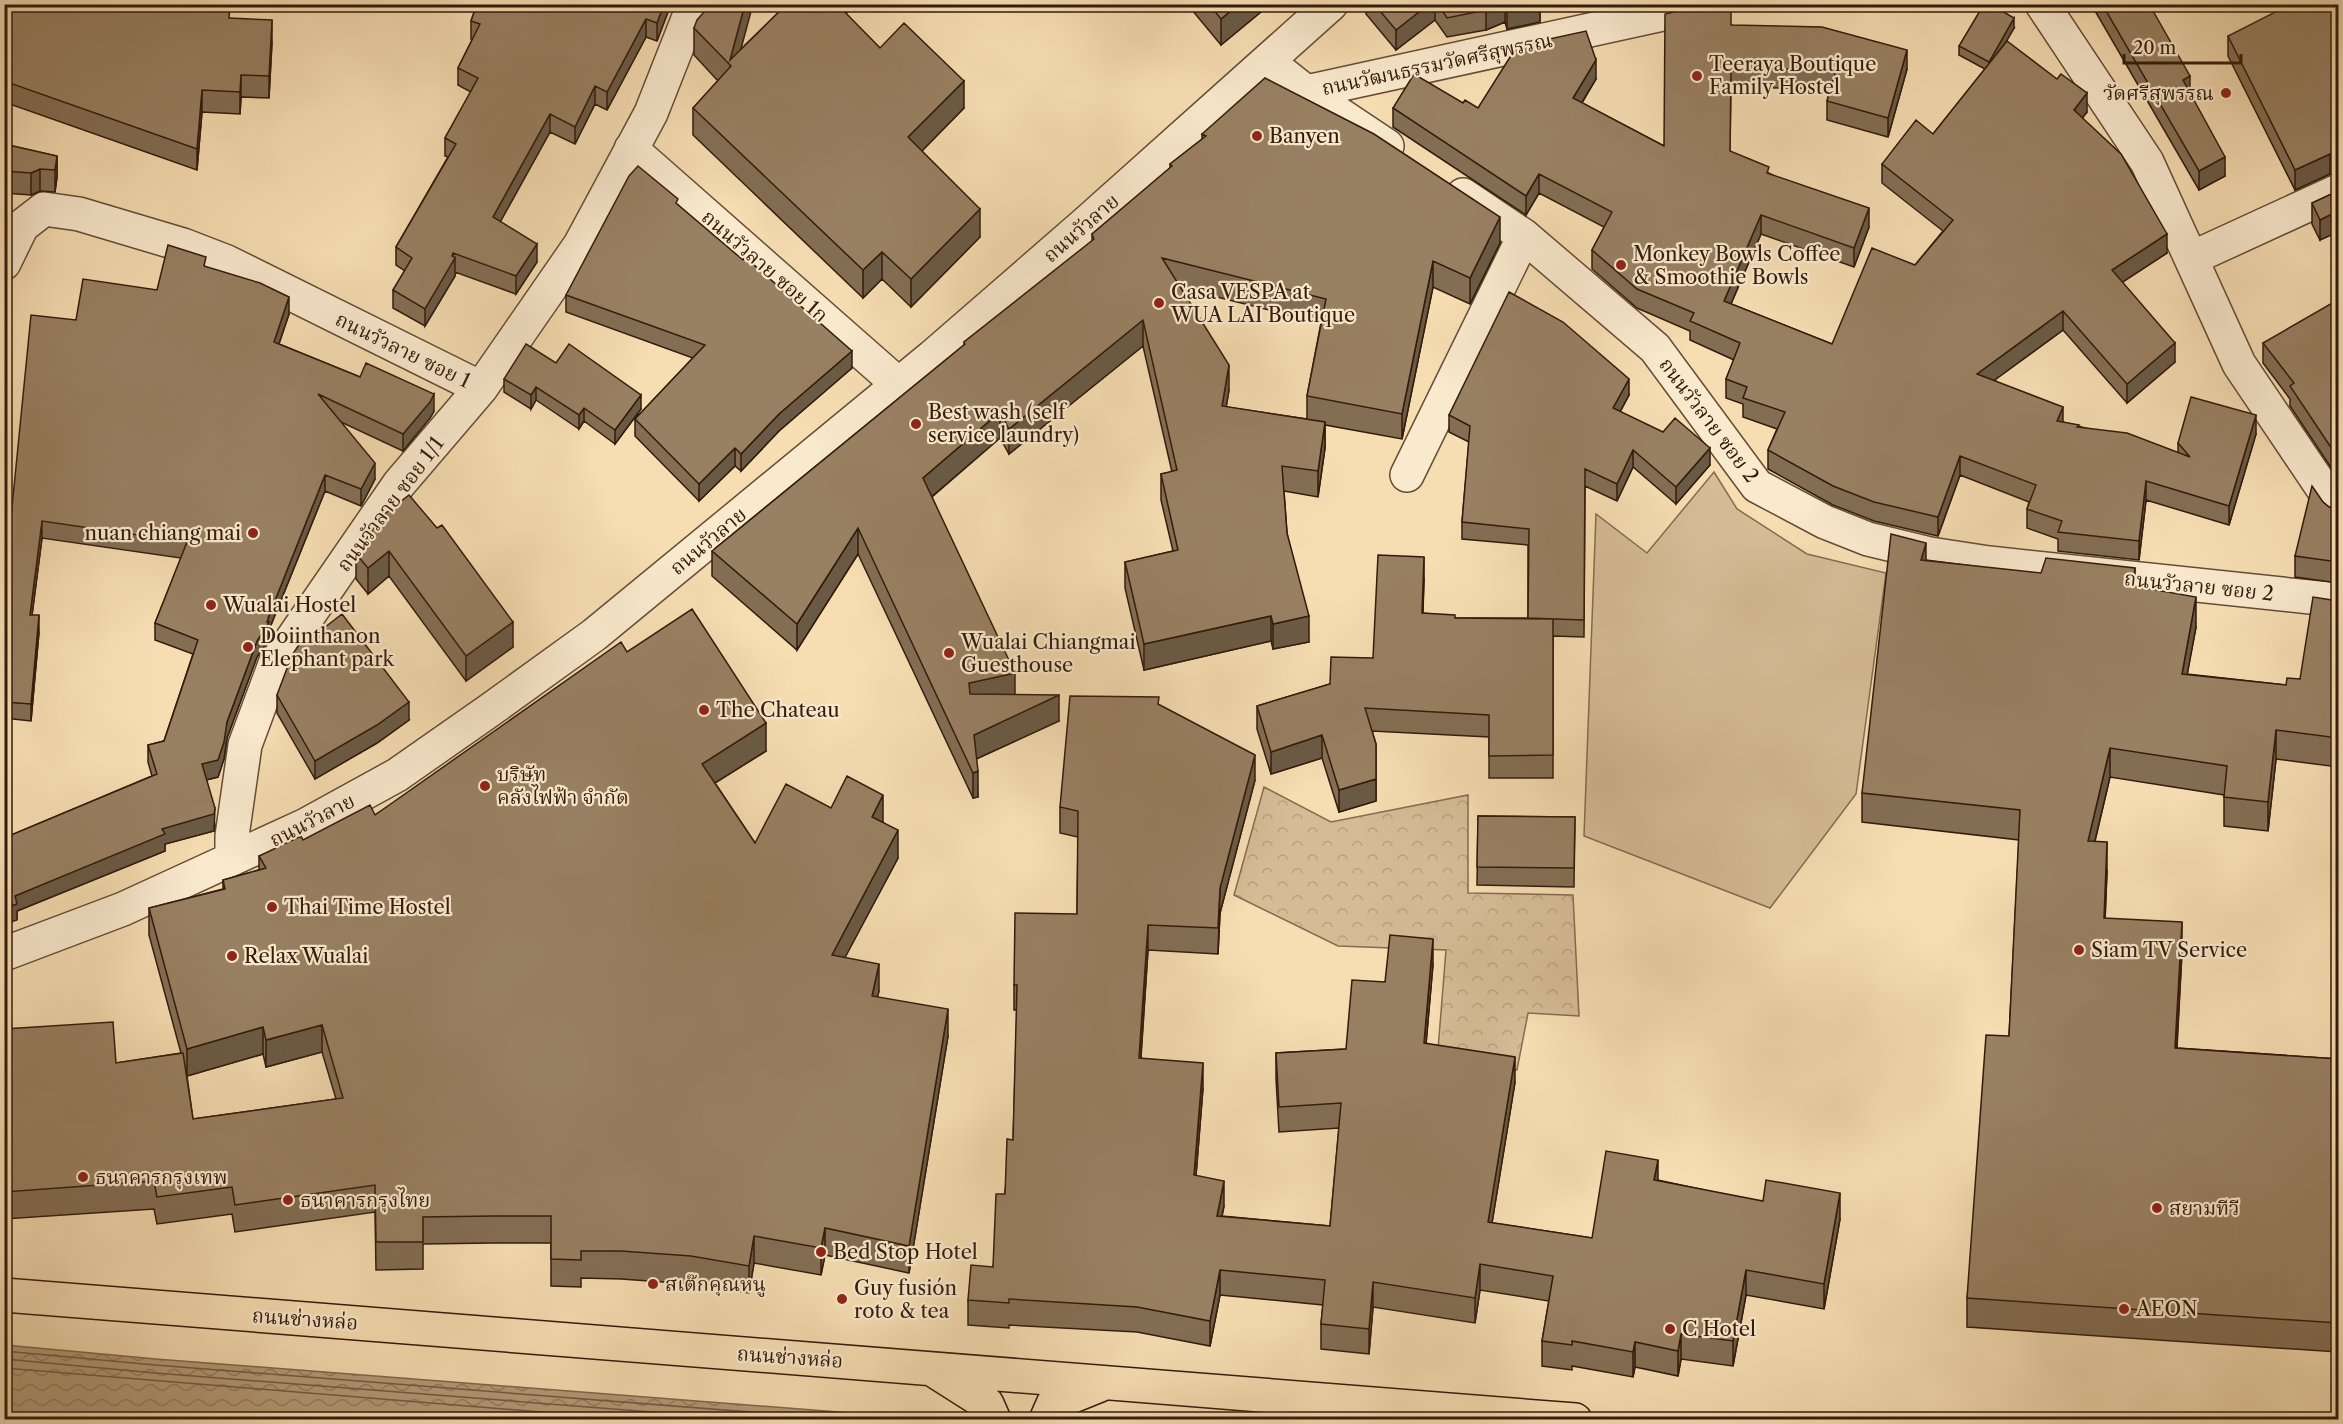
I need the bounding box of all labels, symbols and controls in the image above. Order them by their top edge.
scale bar [2124,27,2241,65]
street label: ถนนวัฒนธรรมวัดศรีสุพรรณ [1320,28,1555,101]
text: 20 m [2133,37,2177,59]
place label: Teeraya Boutique Family Hostel [1709,52,1876,99]
marker: Teeraya Boutique Family Hostel [1690,69,1704,83]
place label: วัดศรีสุพรรณ [2103,81,2214,106]
marker: วัดศรีสุพรรณ [2219,86,2233,100]
place label: Banyen [1269,124,1340,148]
marker: Banyen [1250,129,1264,143]
street label: ถนนวัวลาย [1038,189,1124,267]
street label: ถนนวัวลาย ซอย 1ก [697,205,833,327]
place label: Monkey Bowls Coffee & Smoothie Bowls [1633,242,1841,289]
marker: Monkey Bowls Coffee & Smoothie Bowls [1614,258,1628,272]
place label: Casa VESPA at WUA LAI Boutique [1170,280,1355,327]
marker: Casa VESPA at WUA LAI Boutique [1152,296,1166,310]
street label: ถนนวัวลาย ซอย 1 [332,307,475,393]
street label: ถนนวัวลาย ซอย 2 [1654,353,1764,487]
place label: Best wash (self service laundry) [928,400,1079,447]
marker: Best wash (self service laundry) [909,417,923,431]
street label: ถนนวัวลาย ซอย 1/1 [331,431,449,576]
street label: ถนนวัวลาย [665,502,751,580]
place label: nuan chiang mai [84,521,241,545]
marker: nuan chiang mai [246,526,260,540]
street label: ถนนวัวลาย ซอย 2 [2123,566,2275,606]
place label: Wualai Hostel [222,593,356,617]
marker: Wualai Hostel [204,598,218,612]
place label: Doiinthanon Elephant park [260,624,396,671]
place label: Wualai Chiangmai Guesthouse [960,630,1136,677]
marker: Doiinthanon Elephant park [241,640,255,654]
marker: Wualai Chiangmai Guesthouse [942,646,956,660]
place label: The Chateau [716,698,840,722]
marker: The Chateau [697,703,711,717]
place label: บริษัท คลังไฟฟ้า จำกัด [497,762,629,809]
marker: บริษัท คลังไฟฟ้า จำกัด [478,779,492,793]
street label: ถนนวัวลาย [265,788,359,852]
place label: Thai Time Hostel [284,895,451,919]
marker: Thai Time Hostel [265,900,279,914]
place label: Siam TV Service [2091,938,2247,962]
marker: Siam TV Service [2072,943,2086,957]
place label: Relax Wualai [244,944,368,968]
marker: Relax Wualai [225,949,239,963]
place label: ธนาคารกรุงเทพ [95,1165,228,1190]
marker: ธนาคารกรุงเทพ [76,1170,90,1184]
place label: ธนาคารกรุงไทย [300,1187,430,1213]
marker: ธนาคารกรุงไทย [281,1193,295,1207]
place label: สยามทีวี [2169,1196,2239,1220]
marker: สยามทีวี [2150,1201,2164,1215]
place label: Bed Stop Hotel [833,1240,978,1264]
marker: Bed Stop Hotel [814,1245,828,1259]
place label: สเต๊กคุณหนู [665,1272,766,1297]
place label: Guy fusión roto & tea [854,1276,958,1323]
marker: สเต๊กคุณหนู [646,1277,660,1291]
marker: Guy fusión roto & tea [835,1292,849,1306]
place label: AEON [2135,1297,2198,1321]
marker: AEON [2117,1302,2131,1316]
street label: ถนนช่างหล่อ [251,1303,359,1335]
place label: C Hotel [1682,1317,1756,1341]
marker: C Hotel [1663,1322,1677,1336]
street label: ถนนช่างหล่อ [736,1341,844,1373]

